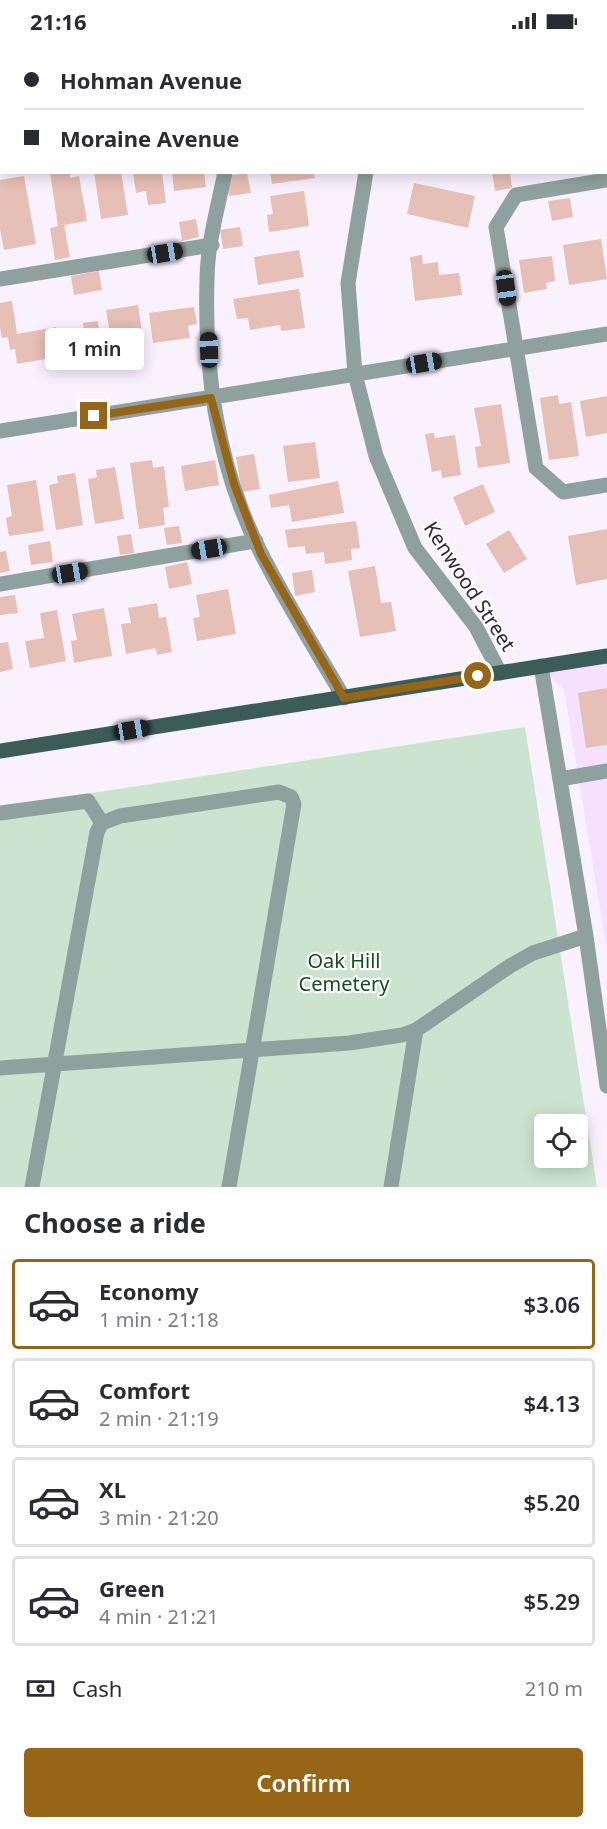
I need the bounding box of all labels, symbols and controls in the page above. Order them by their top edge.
text: 21:16 [30,6,87,36]
text: Hohman Avenue [60,65,242,95]
text: Moraine Avenue [60,123,239,153]
car [146,241,184,265]
car [495,269,517,307]
callout: 1 min [44,329,144,371]
car [199,332,219,368]
text: 1 min [67,335,122,362]
car [405,351,443,375]
route end [80,402,107,429]
street label: Kenwood Street [418,516,522,656]
car [190,537,228,561]
car [51,561,89,585]
route start [464,662,491,689]
car [113,718,151,742]
park label: Oak Hill Cemetery [299,947,390,997]
map controls [534,1114,588,1168]
button: locate [534,1114,588,1168]
text: Choose a ride [24,1204,206,1241]
text: Economy [99,1276,198,1306]
icon: car [27,1277,81,1331]
text: $3.06 [524,1289,580,1319]
text: 1 min · 21:18 [99,1306,219,1333]
text: Comfort [99,1375,190,1405]
icon: car [27,1376,81,1430]
text: $4.13 [524,1388,580,1418]
text: 2 min · 21:19 [99,1405,219,1432]
text: XL [99,1474,126,1504]
icon: car [27,1475,81,1529]
text: $5.20 [524,1487,580,1517]
text: 3 min · 21:20 [99,1504,219,1531]
text: Green [99,1573,165,1603]
icon: car [27,1574,81,1628]
text: $5.29 [524,1586,580,1616]
text: 4 min · 21:21 [99,1603,219,1630]
icon: cash [24,1672,57,1705]
text: Cash [72,1673,122,1703]
text: 210 m [525,1675,583,1702]
button: Confirm [24,1748,583,1817]

